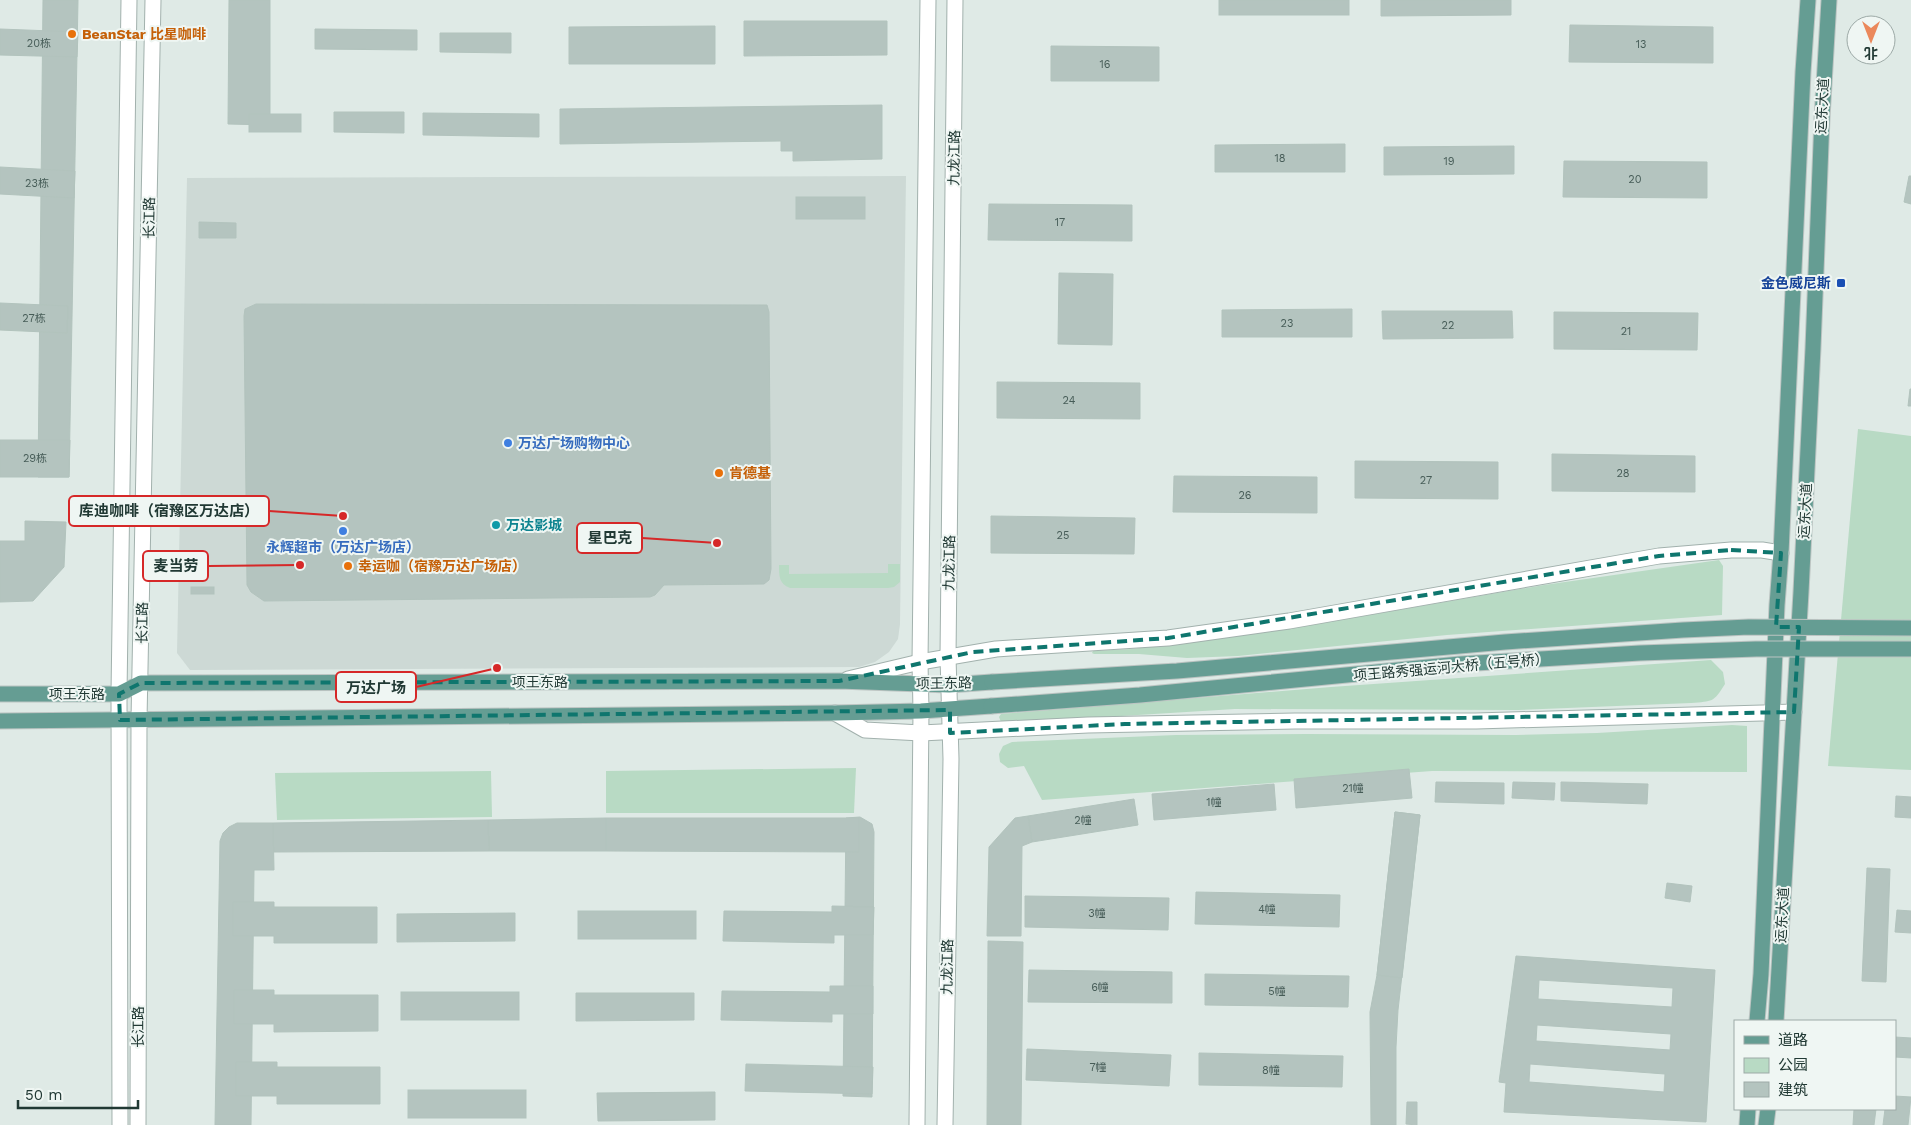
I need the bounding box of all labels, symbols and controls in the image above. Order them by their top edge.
north arrow [1846,15,1896,65]
place label: BeanStar 比星咖啡 [82,26,207,42]
marker: BeanStar 比星咖啡 [66,28,78,40]
house number: 20栋 [27,37,51,50]
house number: 13 [1636,38,1646,51]
text: 北 [1864,45,1878,61]
house number: 16 [1100,58,1111,71]
street label: 运东大道 [1813,78,1831,134]
street label: 九龙江路 [946,130,962,186]
house number: 18 [1274,152,1286,165]
house number: 19 [1443,155,1455,168]
house number: 20 [1628,173,1642,186]
house number: 23栋 [25,177,49,190]
street label: 长江路 [141,197,157,239]
house number: 17 [1055,216,1065,229]
place label: 金色威尼斯 [1761,275,1831,291]
marker: 金色威尼斯 [1835,277,1847,289]
house number: 27栋 [22,312,46,325]
house number: 23 [1281,317,1293,330]
house number: 22 [1442,319,1454,332]
house number: 21 [1621,325,1631,338]
house number: 24 [1063,394,1076,407]
place label: 万达广场购物中心 [518,435,630,451]
marker: 万达广场购物中心 [502,437,514,449]
house number: 29栋 [23,452,47,465]
place label: 肯德基 [729,465,771,481]
marker: 肯德基 [713,467,725,479]
house number: 28 [1616,467,1630,480]
house number: 27 [1420,474,1432,487]
street label: 运东大道 [1796,483,1814,539]
house number: 26 [1238,489,1252,502]
callout: 库迪咖啡（宿豫区万达店） [69,496,269,526]
text: 库迪咖啡（宿豫区万达店） [79,502,259,520]
place label: 万达影城 [506,517,562,533]
marker: 万达影城 [490,519,502,531]
callout: 星巴克 [577,523,642,553]
marker: 永辉超市（万达广场店） [337,525,349,537]
text: 星巴克 [587,529,633,547]
house number: 25 [1057,529,1069,542]
street label: 九龙江路 [941,535,957,591]
place label: 永辉超市（万达广场店） [266,539,420,555]
callout: 麦当劳 [143,551,208,581]
text: 麦当劳 [153,557,199,575]
place label: 幸运咖（宿豫万达广场店） [358,558,526,574]
marker: 幸运咖（宿豫万达广场店） [342,560,354,572]
street label: 长江路 [134,602,150,644]
street label: 项王路秀强运河大桥（五号桥） [1353,650,1549,684]
callout: 万达广场 [336,672,416,702]
street label: 项王东路 [512,674,568,690]
street label: 项王东路 [916,675,972,691]
text: 万达广场 [346,679,406,697]
street label: 项王东路 [49,686,105,702]
house number: 21幢 [1342,782,1364,795]
house number: 1幢 [1206,796,1222,809]
house number: 2幢 [1074,814,1092,827]
street label: 运东大道 [1773,887,1791,943]
house number: 4幢 [1258,903,1276,916]
house number: 3幢 [1088,907,1106,920]
street label: 九龙江路 [939,939,955,995]
house number: 6幢 [1091,981,1109,994]
house number: 5幢 [1268,985,1286,998]
street label: 长江路 [130,1006,146,1048]
legend [1734,1020,1896,1110]
text: 道路 [1778,1031,1808,1049]
text: 公园 [1778,1056,1808,1074]
house number: 7幢 [1089,1061,1107,1074]
house number: 8幢 [1262,1064,1280,1077]
scale bar [18,1078,138,1110]
text: 建筑 [1778,1081,1808,1099]
text: 50 m [25,1086,62,1104]

